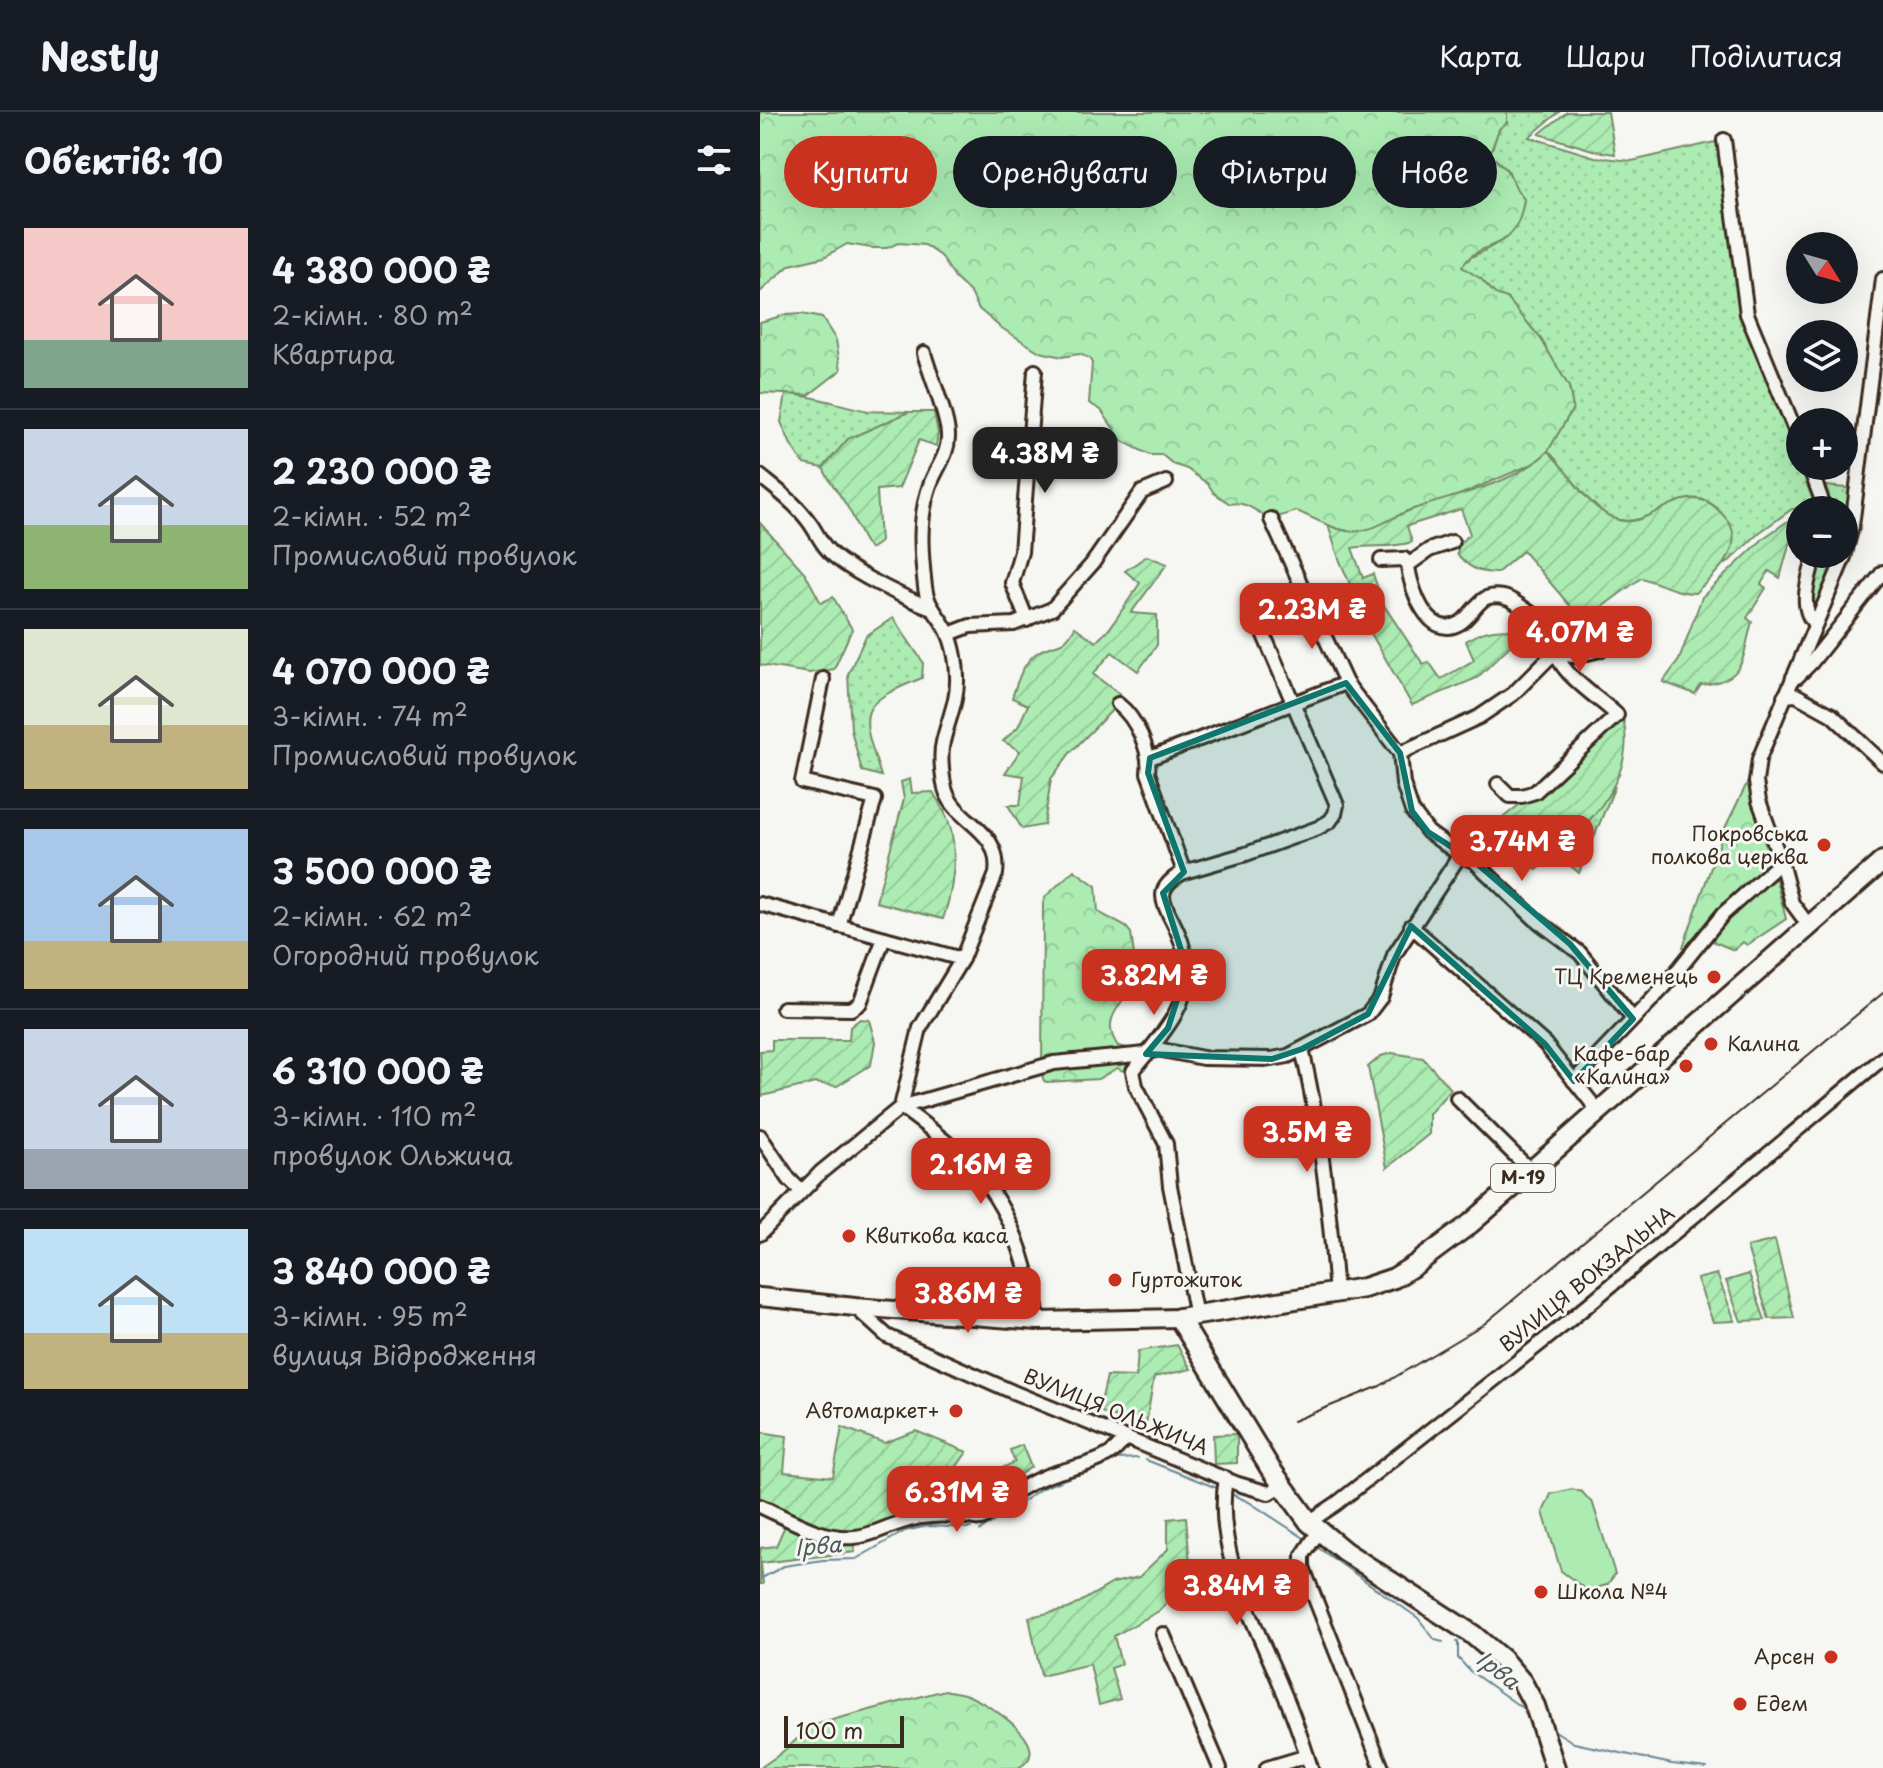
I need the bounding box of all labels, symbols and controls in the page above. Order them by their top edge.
text: Nestly [40,27,160,84]
text: Карта [1439,34,1521,77]
text: Шари [1565,34,1646,77]
text: Поділитися [1690,34,1843,77]
text: Об’єктів: 10 [24,134,223,186]
chip: Купити [784,136,937,208]
chip: Орендувати [953,136,1177,208]
chip: Фільтри [1193,136,1356,208]
chip: Нове [1372,136,1497,208]
icon: filters [692,138,736,182]
north arrow [1786,232,1858,304]
map controls [1786,232,1858,568]
text: 4 380 000 ₴ [272,243,490,295]
icon: home [88,260,184,356]
text: 2-кімн. · 80 m² [272,295,473,334]
button: layers [1786,320,1858,392]
text: Квартира [272,334,395,373]
button: + [1786,408,1858,480]
pin: 4.38M ₴ [971,427,1119,495]
text: 4.38M ₴ [991,433,1099,472]
text: 2 230 000 ₴ [272,444,491,496]
icon: home [88,461,184,557]
text: 2-кімн. · 52 m² [272,496,471,535]
button: − [1786,496,1858,568]
text: Промисловий провулок [272,535,577,574]
pin: 2.23M ₴ [1238,583,1386,651]
text: 2.23M ₴ [1258,589,1366,628]
pin: 4.07M ₴ [1506,606,1654,674]
text: 4.07M ₴ [1526,612,1634,651]
text: 4 070 000 ₴ [272,644,490,696]
icon: home [88,661,184,757]
text: 3-кімн. · 74 m² [272,696,468,735]
text: Промисловий провулок [272,735,577,774]
pin: 3.74M ₴ [1448,815,1596,883]
place label: Покровська полкова церква [1651,818,1809,871]
text: 3.74M ₴ [1468,821,1576,860]
marker: Покровська полкова церква [1815,836,1833,854]
text: 3 500 000 ₴ [272,844,492,896]
icon: home [88,861,184,957]
text: 2-кімн. · 62 m² [272,896,472,935]
text: Огородний провулок [272,935,539,974]
pin: 3.82M ₴ [1080,949,1228,1017]
text: 3.82M ₴ [1100,955,1208,994]
place label: ТЦ Кременець [1554,961,1698,991]
marker: ТЦ Кременець [1705,968,1723,986]
place label: Калина [1727,1028,1800,1058]
marker: Калина [1702,1035,1720,1053]
place label: Кафе-бар «Калина» [1573,1038,1670,1091]
text: 6 310 000 ₴ [272,1044,484,1096]
marker: Кафе-бар «Калина» [1677,1057,1695,1075]
icon: home [88,1061,184,1157]
text: 3-кімн. · 110 m² [272,1096,477,1135]
pin: 3.5M ₴ [1242,1106,1372,1174]
text: 3.5M ₴ [1262,1112,1352,1151]
text: провулок Ольжича [272,1135,513,1174]
pin: 2.16M ₴ [907,1138,1055,1206]
text: 2.16M ₴ [929,1144,1033,1183]
road number: М-19 [1491,1164,1555,1192]
street label: ВУЛИЦЯ ВОКЗАЛЬНА [1492,1198,1681,1358]
place label: Квиткова каса [865,1220,1009,1250]
marker: Квиткова каса [840,1227,858,1245]
text: 3 840 000 ₴ [272,1244,491,1296]
icon: home [88,1261,184,1357]
place label: Гуртожиток [1131,1264,1242,1294]
pin: 3.86M ₴ [894,1267,1042,1335]
marker: Гуртожиток [1106,1271,1124,1289]
text: 3.86M ₴ [914,1273,1022,1312]
text: 3-кімн. · 95 m² [272,1296,468,1335]
text: вулиця Відродження [272,1335,537,1374]
street label: ВУЛИЦЯ ОЛЬЖИЧА [1019,1360,1213,1462]
place label: Автомаркет+ [805,1395,940,1425]
marker: Автомаркет+ [947,1402,965,1420]
pin: 6.31M ₴ [883,1466,1031,1534]
text: 6.31M ₴ [905,1472,1009,1511]
water label: Ірва [793,1526,844,1563]
pin: 3.84M ₴ [1163,1559,1311,1627]
text: 3.84M ₴ [1183,1565,1291,1604]
place label: Школа №4 [1557,1576,1668,1606]
marker: Школа №4 [1532,1583,1550,1601]
place label: Арсен [1754,1641,1815,1671]
water label: Ірва [1470,1642,1528,1697]
marker: Арсен [1822,1648,1840,1666]
place label: Едем [1756,1688,1808,1718]
marker: Едем [1731,1695,1749,1713]
scale bar [784,1712,904,1748]
text: 100 m [796,1713,863,1746]

